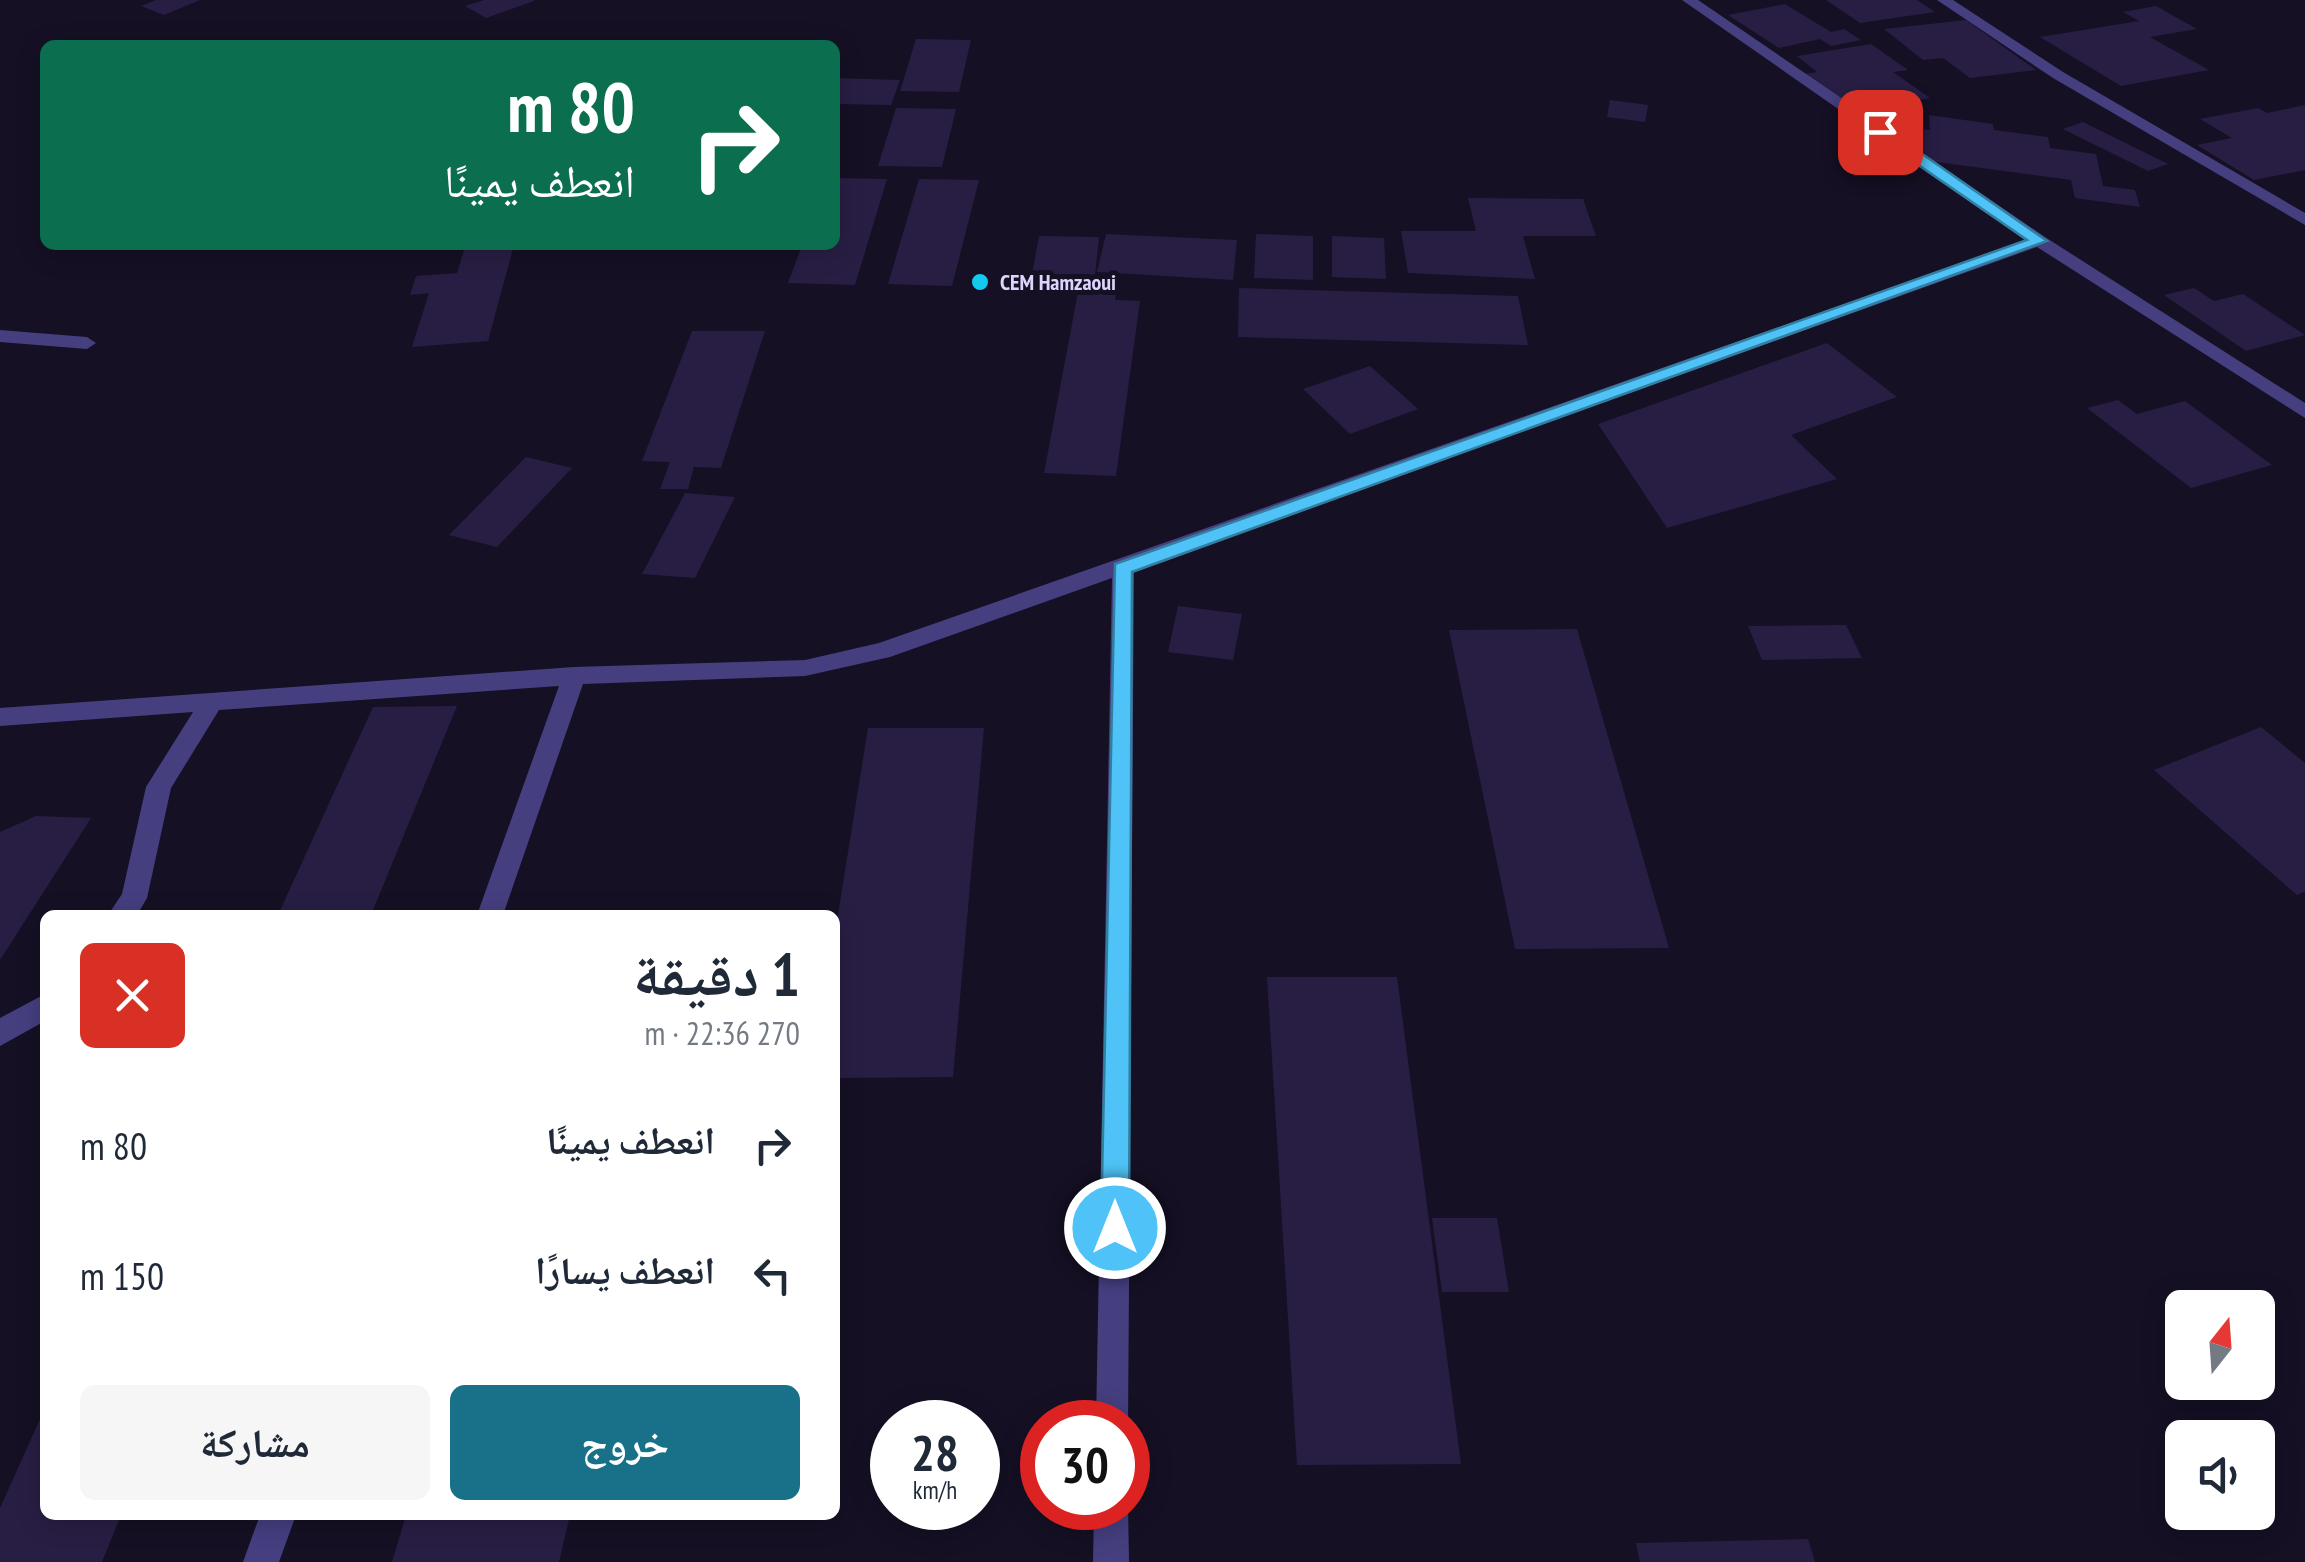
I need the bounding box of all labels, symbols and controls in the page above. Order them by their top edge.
text: 80 m [507,61,635,151]
icon: right [670,80,800,210]
pin [1838,90,1923,175]
icon: arrive [1853,105,1908,160]
text: انعطف يمينًا [444,151,635,209]
place label: CEM Hamzaoui [1000,268,1116,296]
marker: CEM Hamzaoui [969,271,991,293]
text: 1 دقيقة [633,935,800,1013]
button: close [80,943,185,1048]
text: 270 m · 22:36 [645,1012,800,1054]
text: انعطف يمينًا [546,1115,715,1164]
icon: right [745,1118,800,1173]
text: 80 m [80,1121,147,1170]
position arrow [1063,1176,1167,1280]
text: انعطف يسارًا [535,1245,715,1294]
icon: left [745,1248,800,1303]
text: 150 m [80,1251,164,1300]
north arrow [2165,1290,2275,1400]
map controls [2165,1290,2275,1530]
button: مشاركة [80,1385,430,1500]
button: خروج [450,1385,800,1500]
speed limit sign: 30 [1020,1400,1150,1530]
text: 28 [911,1420,959,1485]
button: sound [2165,1420,2275,1530]
text: km/h [913,1474,957,1506]

